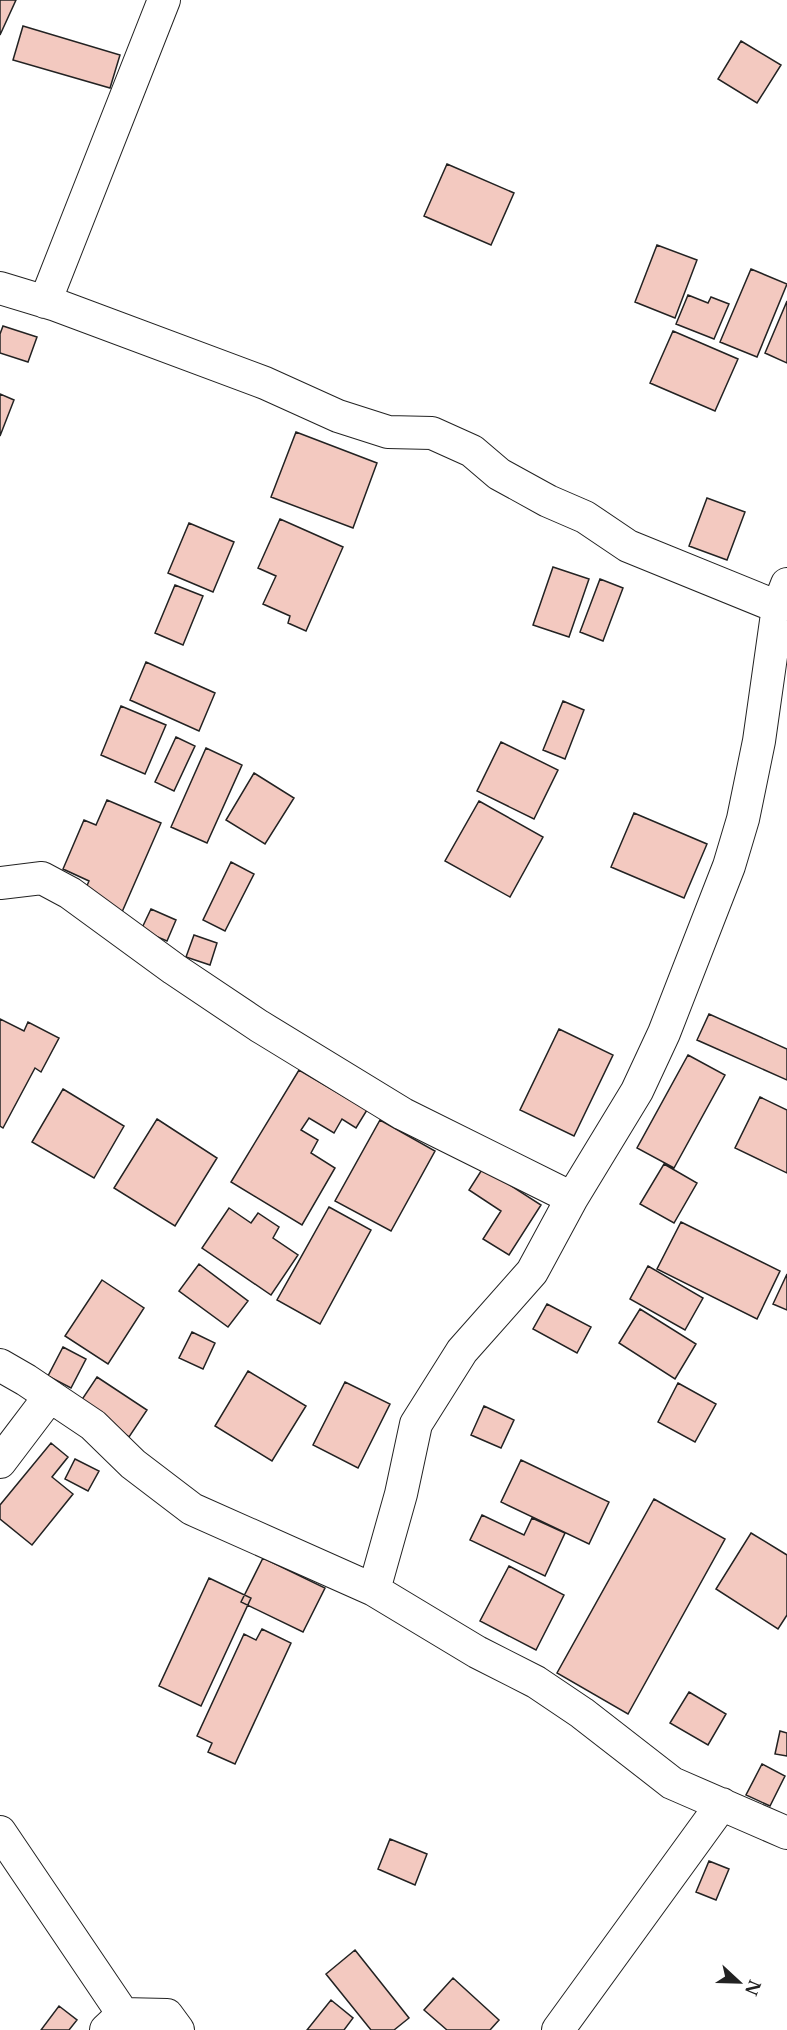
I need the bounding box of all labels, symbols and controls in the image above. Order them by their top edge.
north arrow [709,1952,769,2012]
text: N [741,1977,765,1998]

